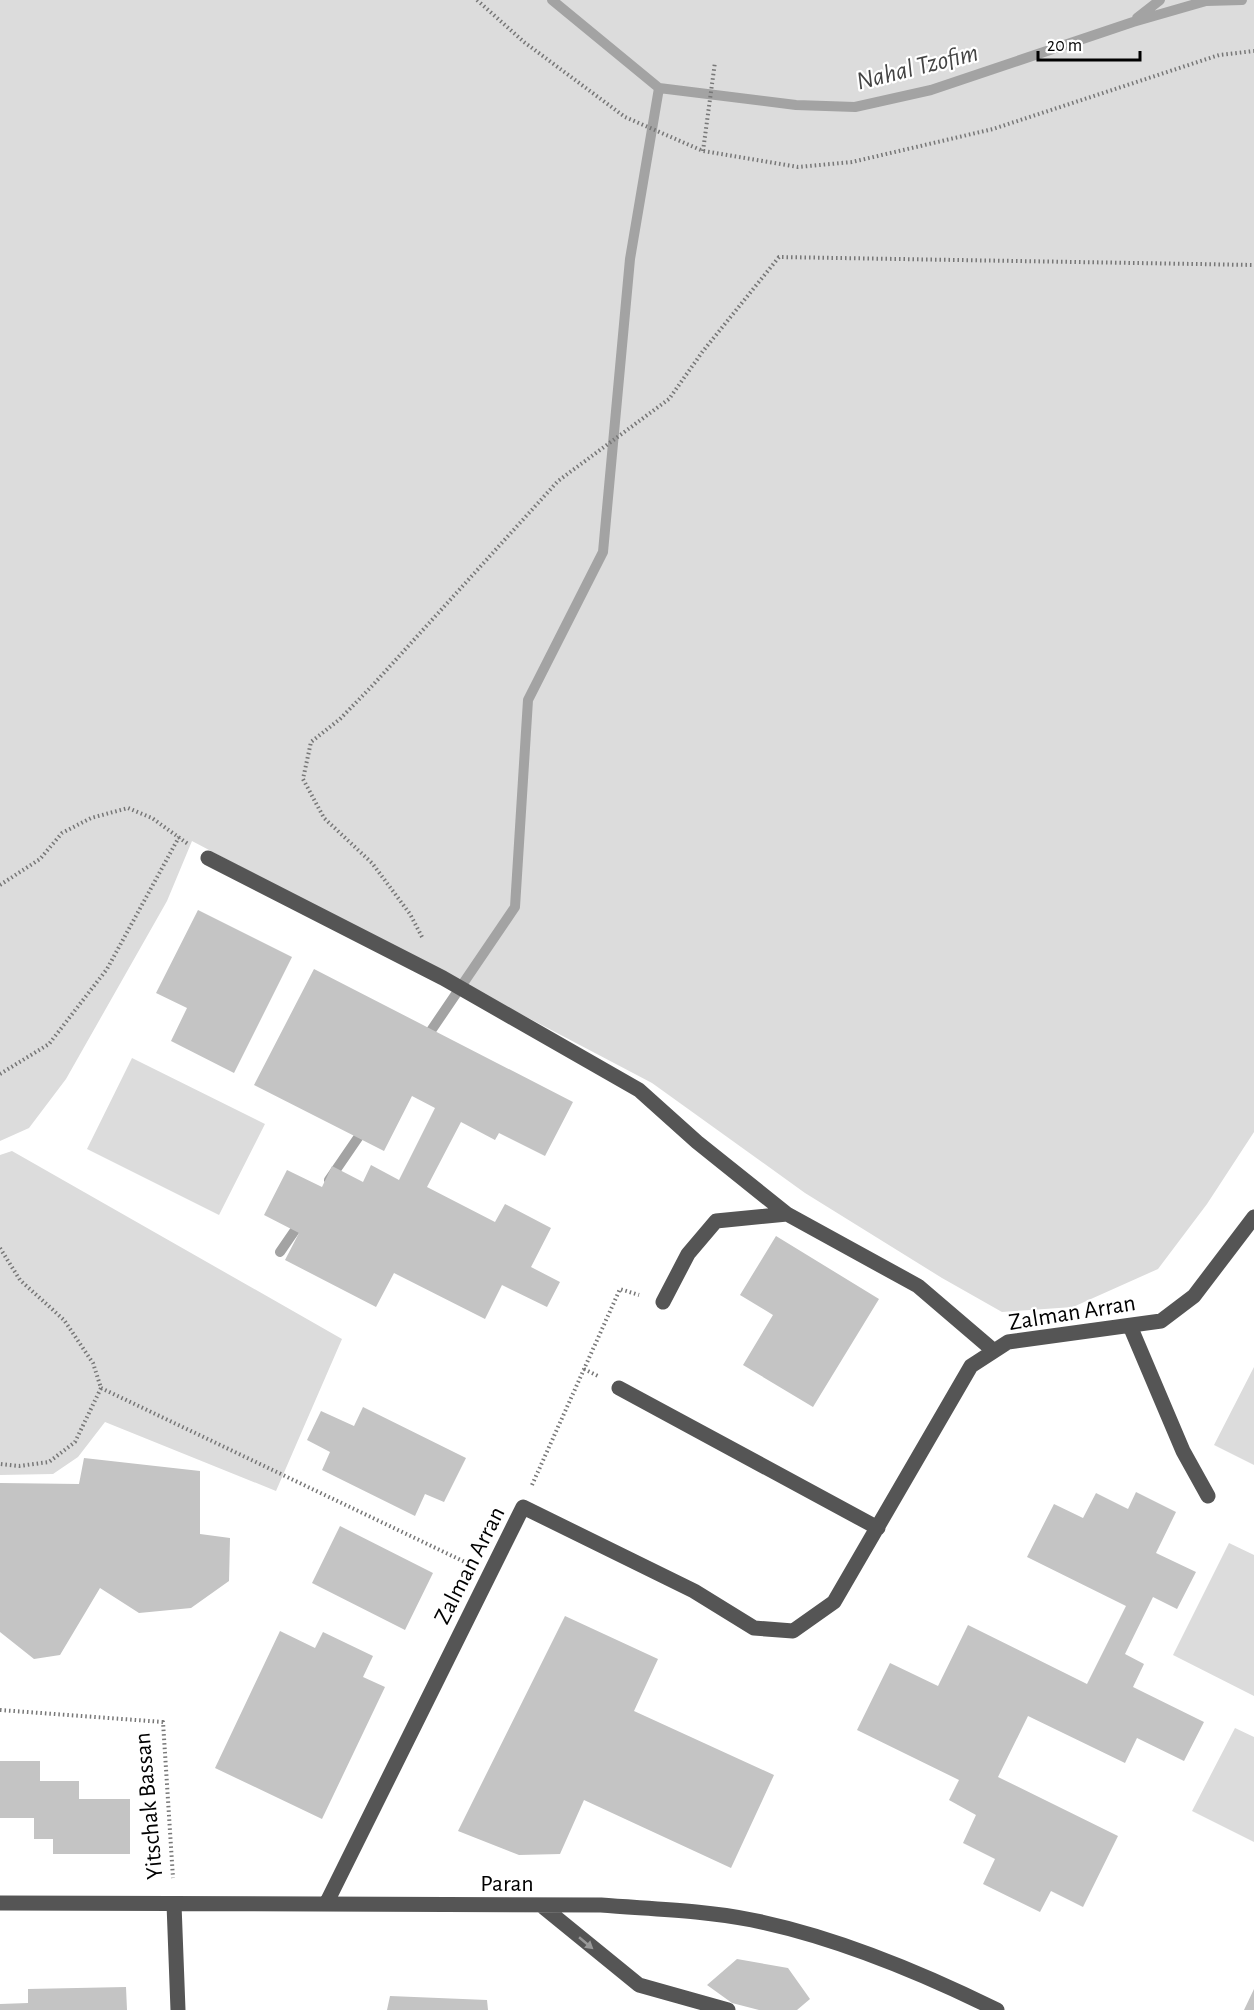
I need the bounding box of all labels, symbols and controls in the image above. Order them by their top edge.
scale bar [1038,24,1140,62]
text: 20 m [1047,37,1082,55]
water label: Nahal Tzofim [854,39,981,95]
street label: Zalman Arran [1007,1291,1137,1335]
street label: Zalman Arran [430,1503,510,1628]
street label: Yitschak Bassan [131,1731,167,1880]
street label: Paran [480,1872,534,1896]
one-way arrow [578,1937,594,1950]

